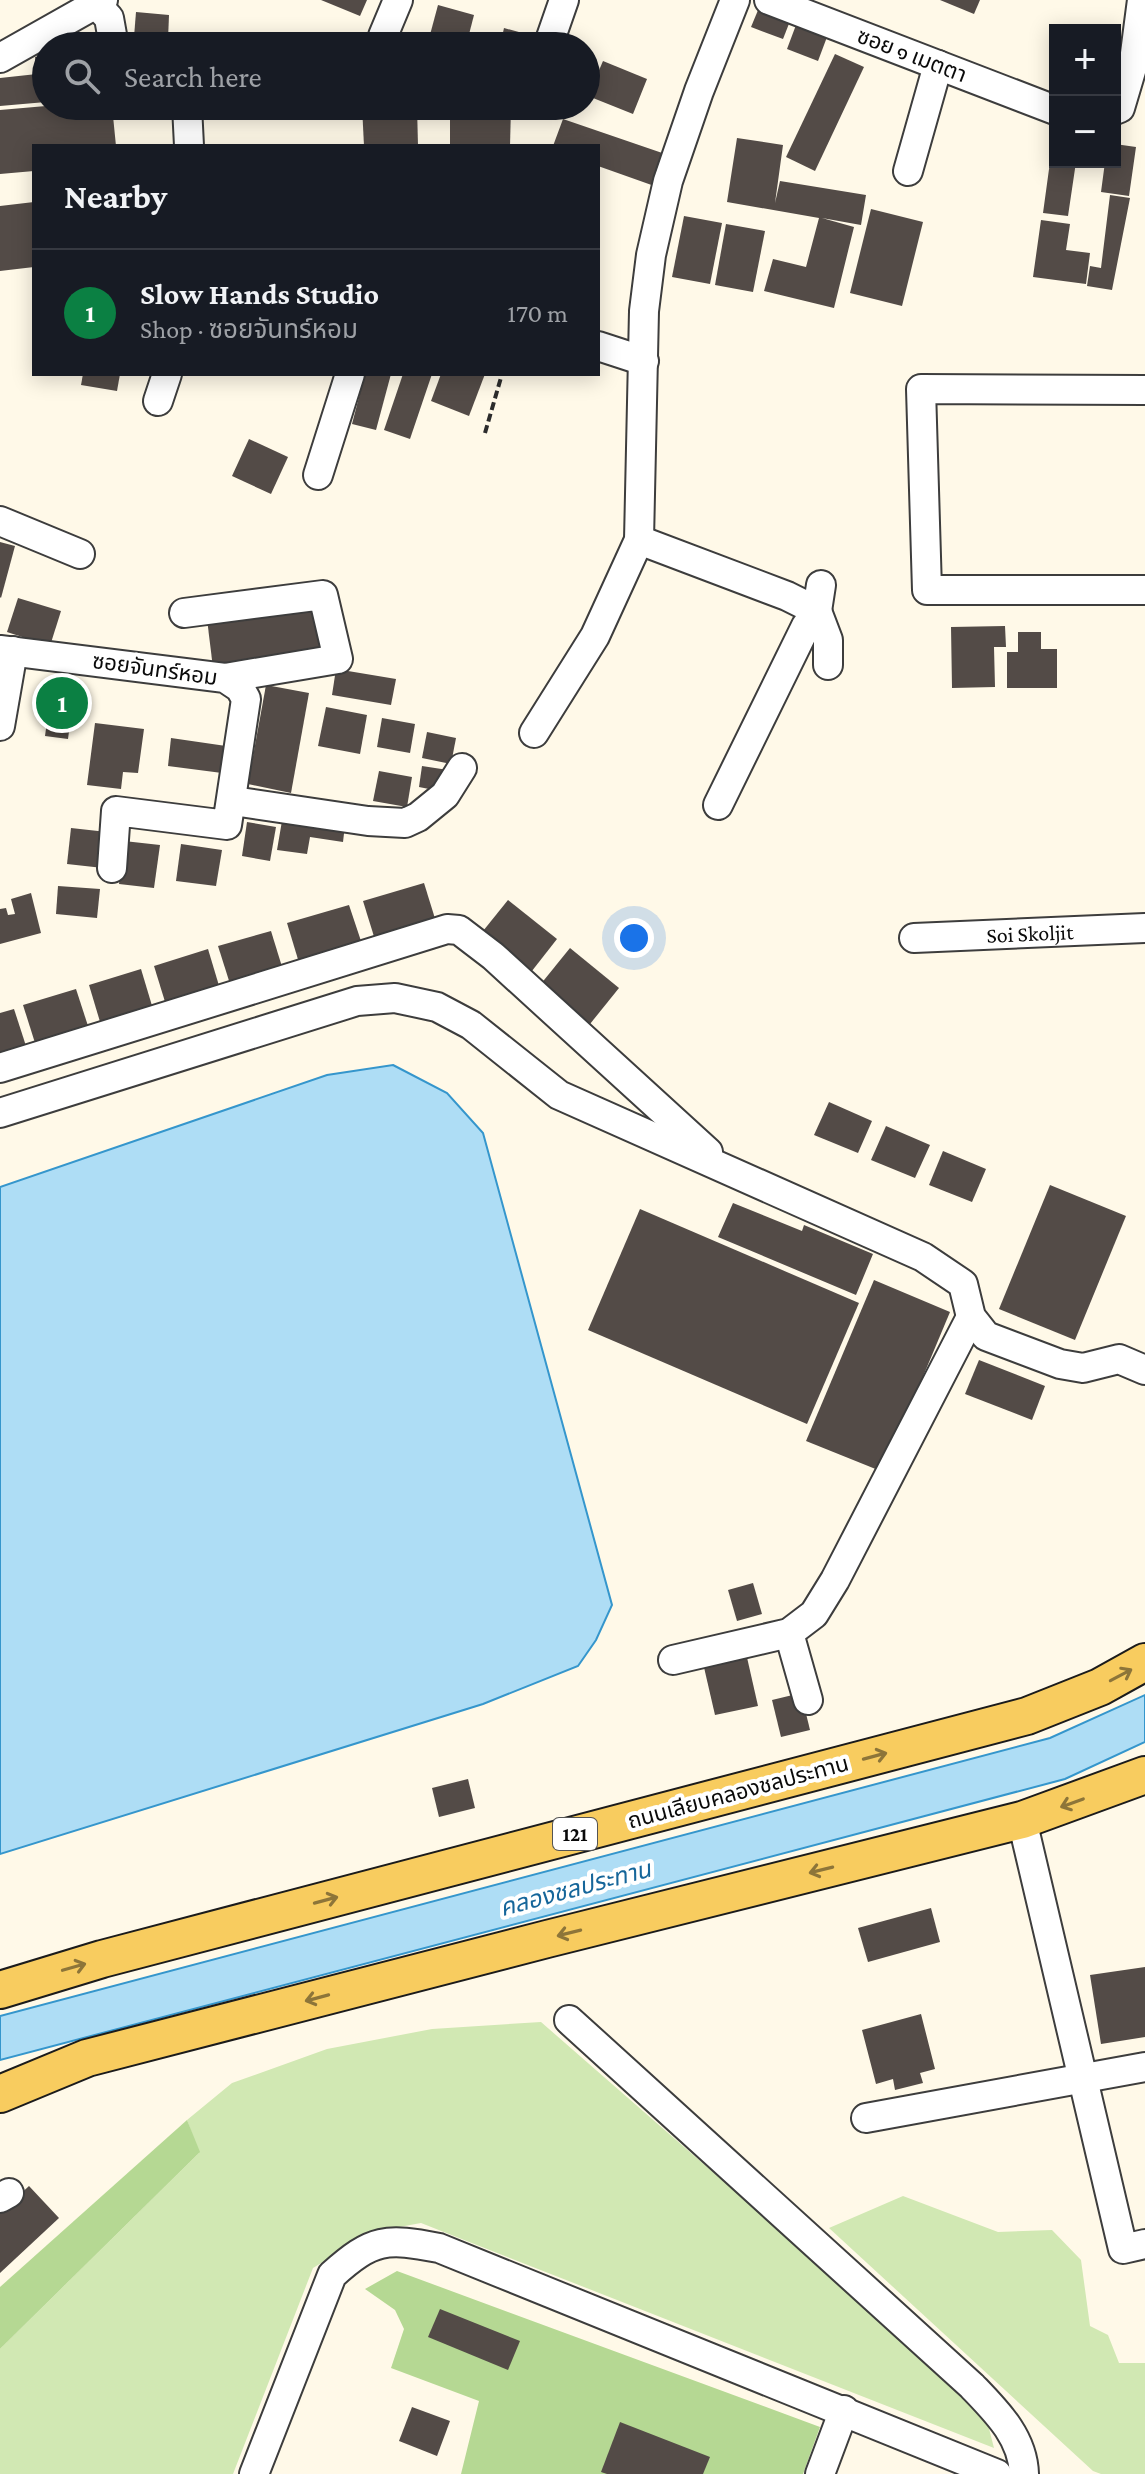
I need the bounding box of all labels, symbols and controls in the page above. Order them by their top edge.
street label: ซอย ๑ เมตตา [854,23,970,87]
map controls [1049,24,1121,168]
button: + [1049,24,1121,96]
search box [32,32,600,120]
icon: search [60,54,104,98]
text: Search here [124,60,262,93]
button: − [1049,96,1121,168]
text: Nearby [64,178,167,215]
text: Slow Hands Studio [140,277,379,310]
text: 1 [85,299,95,328]
text: 170 m [507,299,568,328]
text: Shop · ซอยจันทร์หอม [140,315,358,344]
street label: ซอยจันทร์หอม [91,648,219,690]
pin: 1 [36,673,88,733]
your location [614,918,654,958]
street label: Soi Skoljit [986,919,1075,947]
one-way arrow [1109,1667,1133,1683]
one-way arrow [861,1747,887,1762]
street label: ถนนเลียบคลองชลประทาน [625,1750,851,1834]
one-way arrow [1060,1796,1085,1811]
road number: 121 [553,1818,597,1850]
water label: คลองชลประทาน [496,1855,655,1921]
one-way arrow [809,1864,835,1879]
one-way arrow [312,1891,338,1906]
one-way arrow [557,1927,582,1942]
one-way arrow [61,1959,87,1974]
one-way arrow [305,1992,331,2007]

